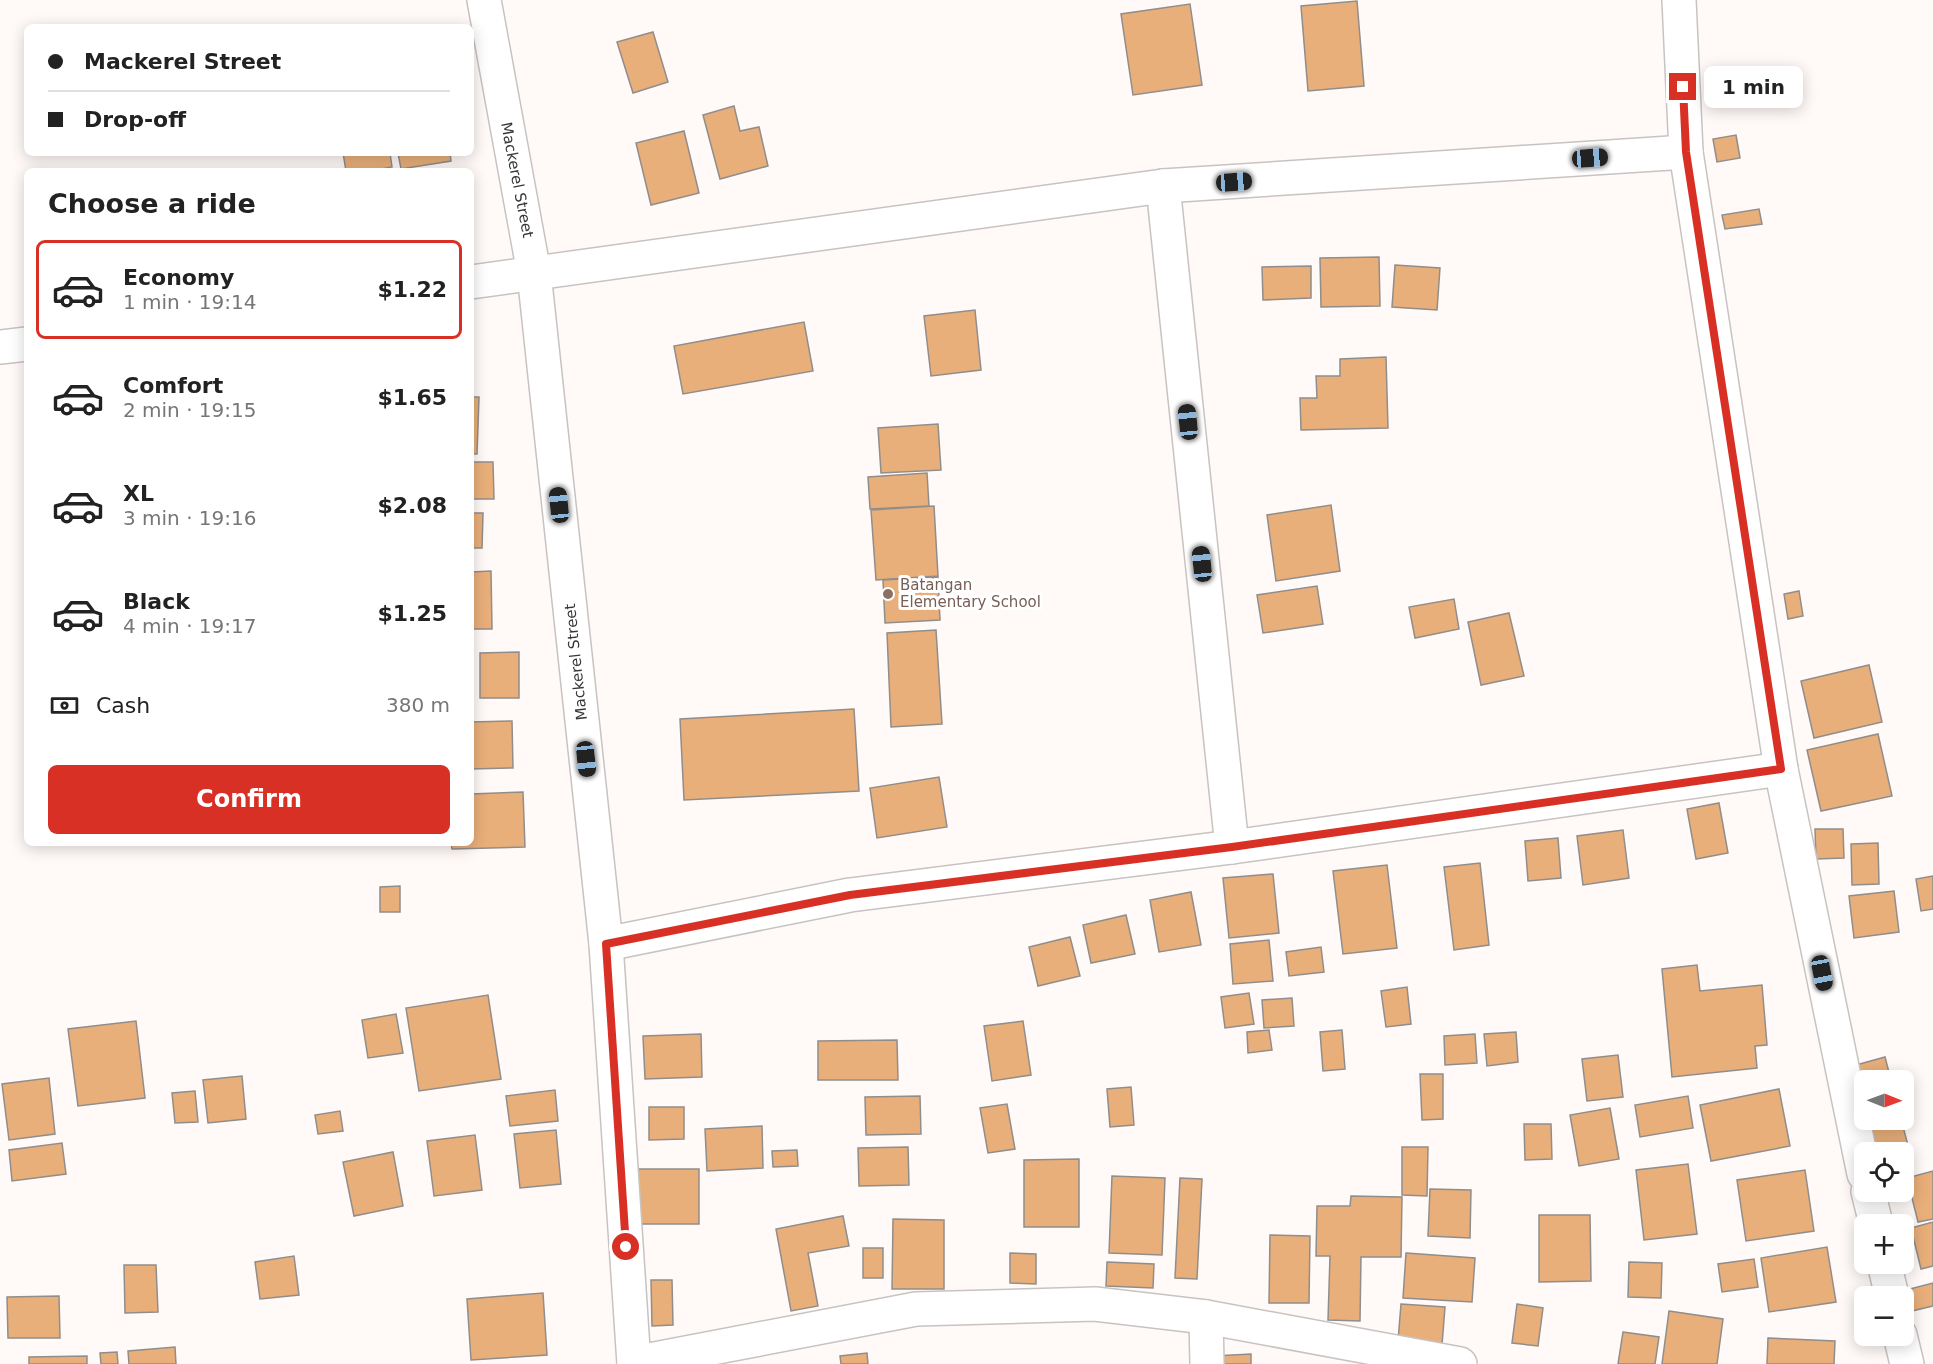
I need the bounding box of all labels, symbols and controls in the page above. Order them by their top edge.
text: Mackerel Street [84,49,281,74]
callout: 1 min [1704,66,1803,108]
route end [1669,73,1696,100]
text: 1 min [1722,75,1785,99]
text: Drop-off [84,107,186,132]
street label: Mackerel Street [497,121,537,239]
car [1571,148,1609,168]
car [1215,172,1253,192]
text: Choose a ride [48,188,256,219]
icon: car [51,263,105,317]
text: Economy [123,265,234,290]
text: $1.22 [377,277,447,302]
text: 1 min · 19:14 [123,290,257,314]
icon: car [51,371,105,425]
text: Comfort [123,373,223,398]
text: $1.65 [377,385,447,410]
text: 2 min · 19:15 [123,398,257,422]
car [1177,403,1199,441]
icon: car [51,479,105,533]
text: XL [123,481,154,506]
car [548,486,570,524]
text: $2.08 [377,493,447,518]
text: 3 min · 19:16 [123,506,257,530]
car [1191,545,1213,583]
place label: Batangan Elementary School [900,576,1041,611]
icon: car [51,587,105,641]
marker: Batangan Elementary School [881,587,895,601]
text: Black [123,589,190,614]
text: $1.25 [377,601,447,626]
street label: Mackerel Street [561,603,591,721]
text: 4 min · 19:17 [123,614,257,638]
icon: cash [48,689,81,722]
text: Cash [96,693,150,718]
text: 380 m [386,693,450,717]
car [575,740,597,778]
button: Confirm [48,765,450,834]
car [1810,954,1834,992]
north arrow [1854,1070,1914,1130]
map controls [1854,1070,1914,1346]
button: locate [1854,1142,1914,1202]
button: + [1854,1214,1914,1274]
route start [612,1233,639,1260]
button: − [1854,1286,1914,1346]

